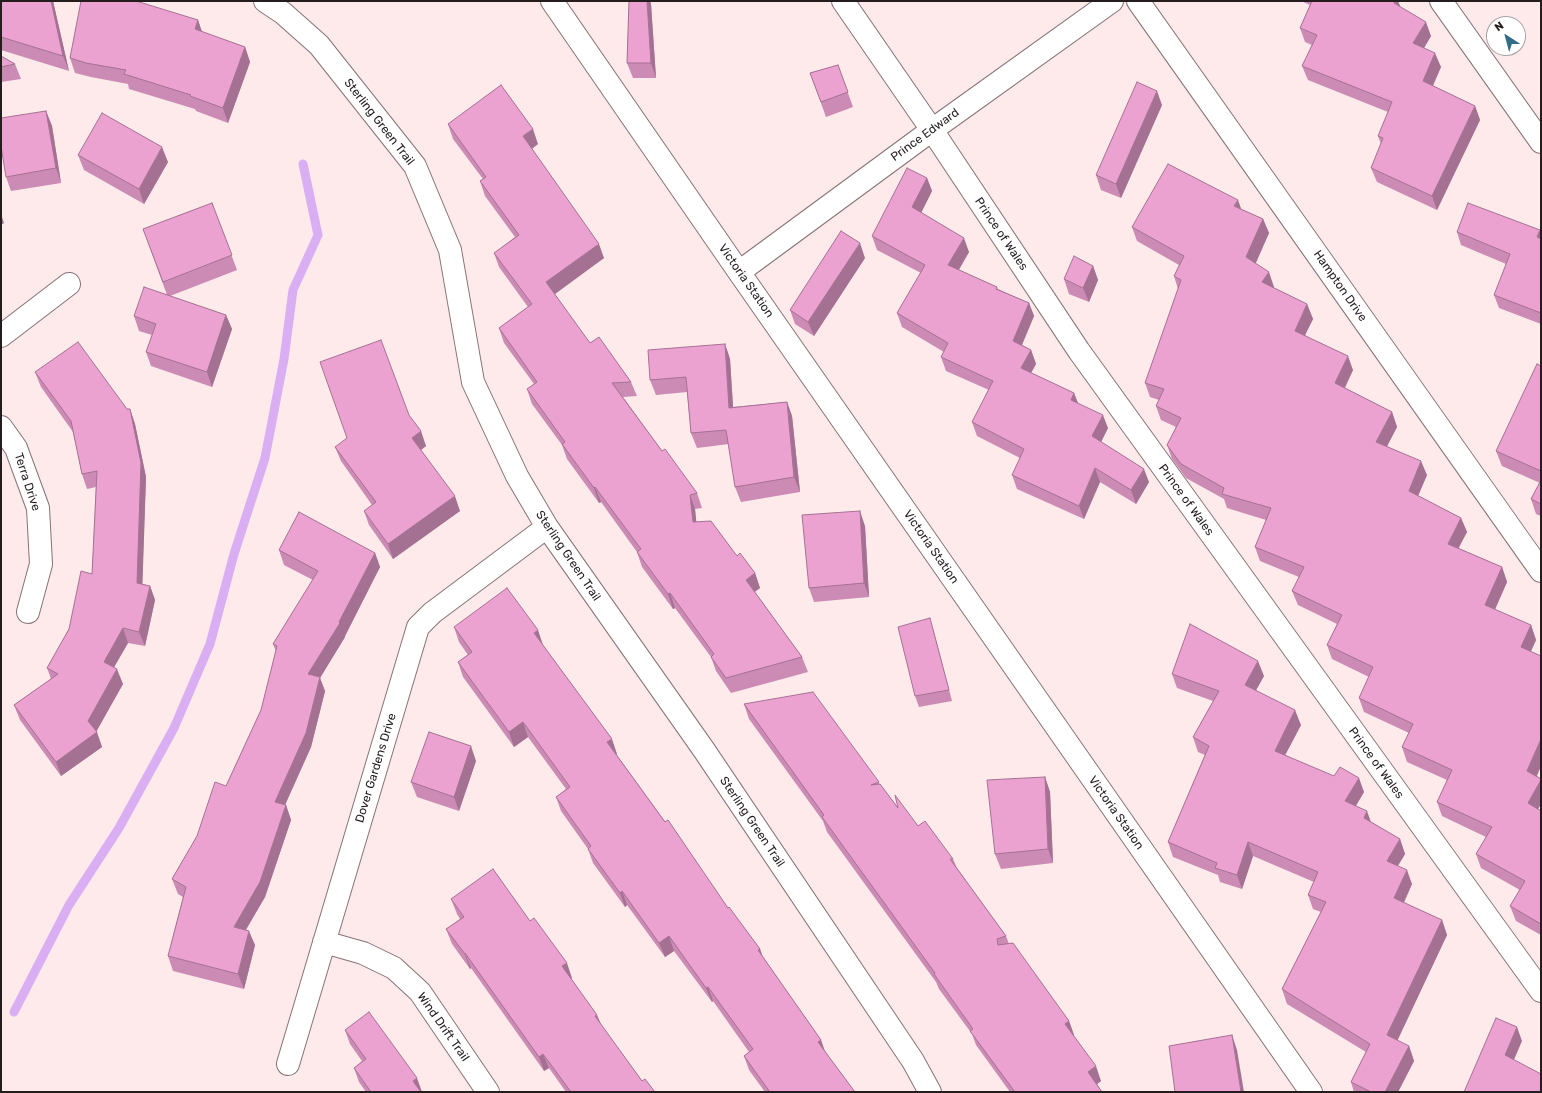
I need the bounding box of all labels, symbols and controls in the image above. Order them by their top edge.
north arrow [1486,16,1526,56]
text: N [1492,19,1506,34]
street label: Sterling Green Trail [341,76,417,168]
street label: Prince Edward [888,105,962,165]
street label: Prince of Wales [971,195,1031,273]
street label: Victoria Station [715,241,777,321]
street label: Hampton Drive [1310,248,1370,324]
street label: Terra Drive [11,451,43,513]
street label: Prince of Wales [1155,461,1217,539]
street label: Victoria Station [900,507,962,587]
street label: Sterling Green Trail [532,508,604,604]
street label: Dover Gardens Drive [352,711,400,825]
street label: Prince of Wales [1345,724,1407,802]
street label: Victoria Station [1085,773,1147,853]
street label: Sterling Green Trail [716,774,788,870]
street label: Wind Drift Trail [414,990,472,1064]

